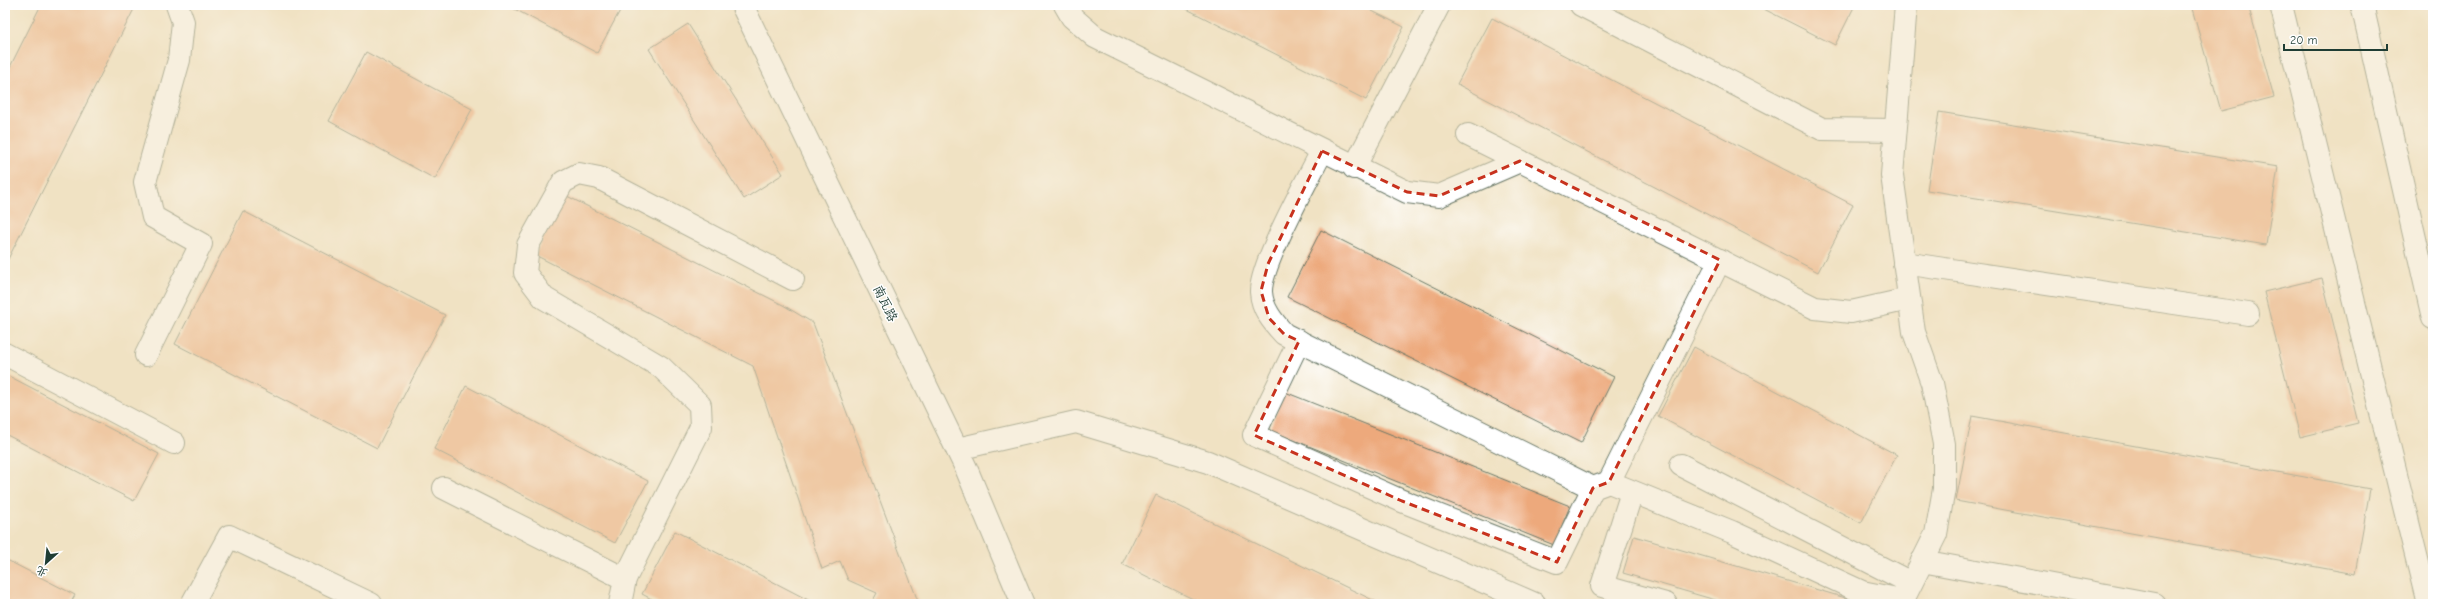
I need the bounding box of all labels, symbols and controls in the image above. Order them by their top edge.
scale bar [2284,26,2387,52]
text: 20 m [2290,33,2318,47]
street label: 南瓦路 [870,282,901,324]
north arrow [26,543,66,583]
text: 北 [34,563,50,580]

